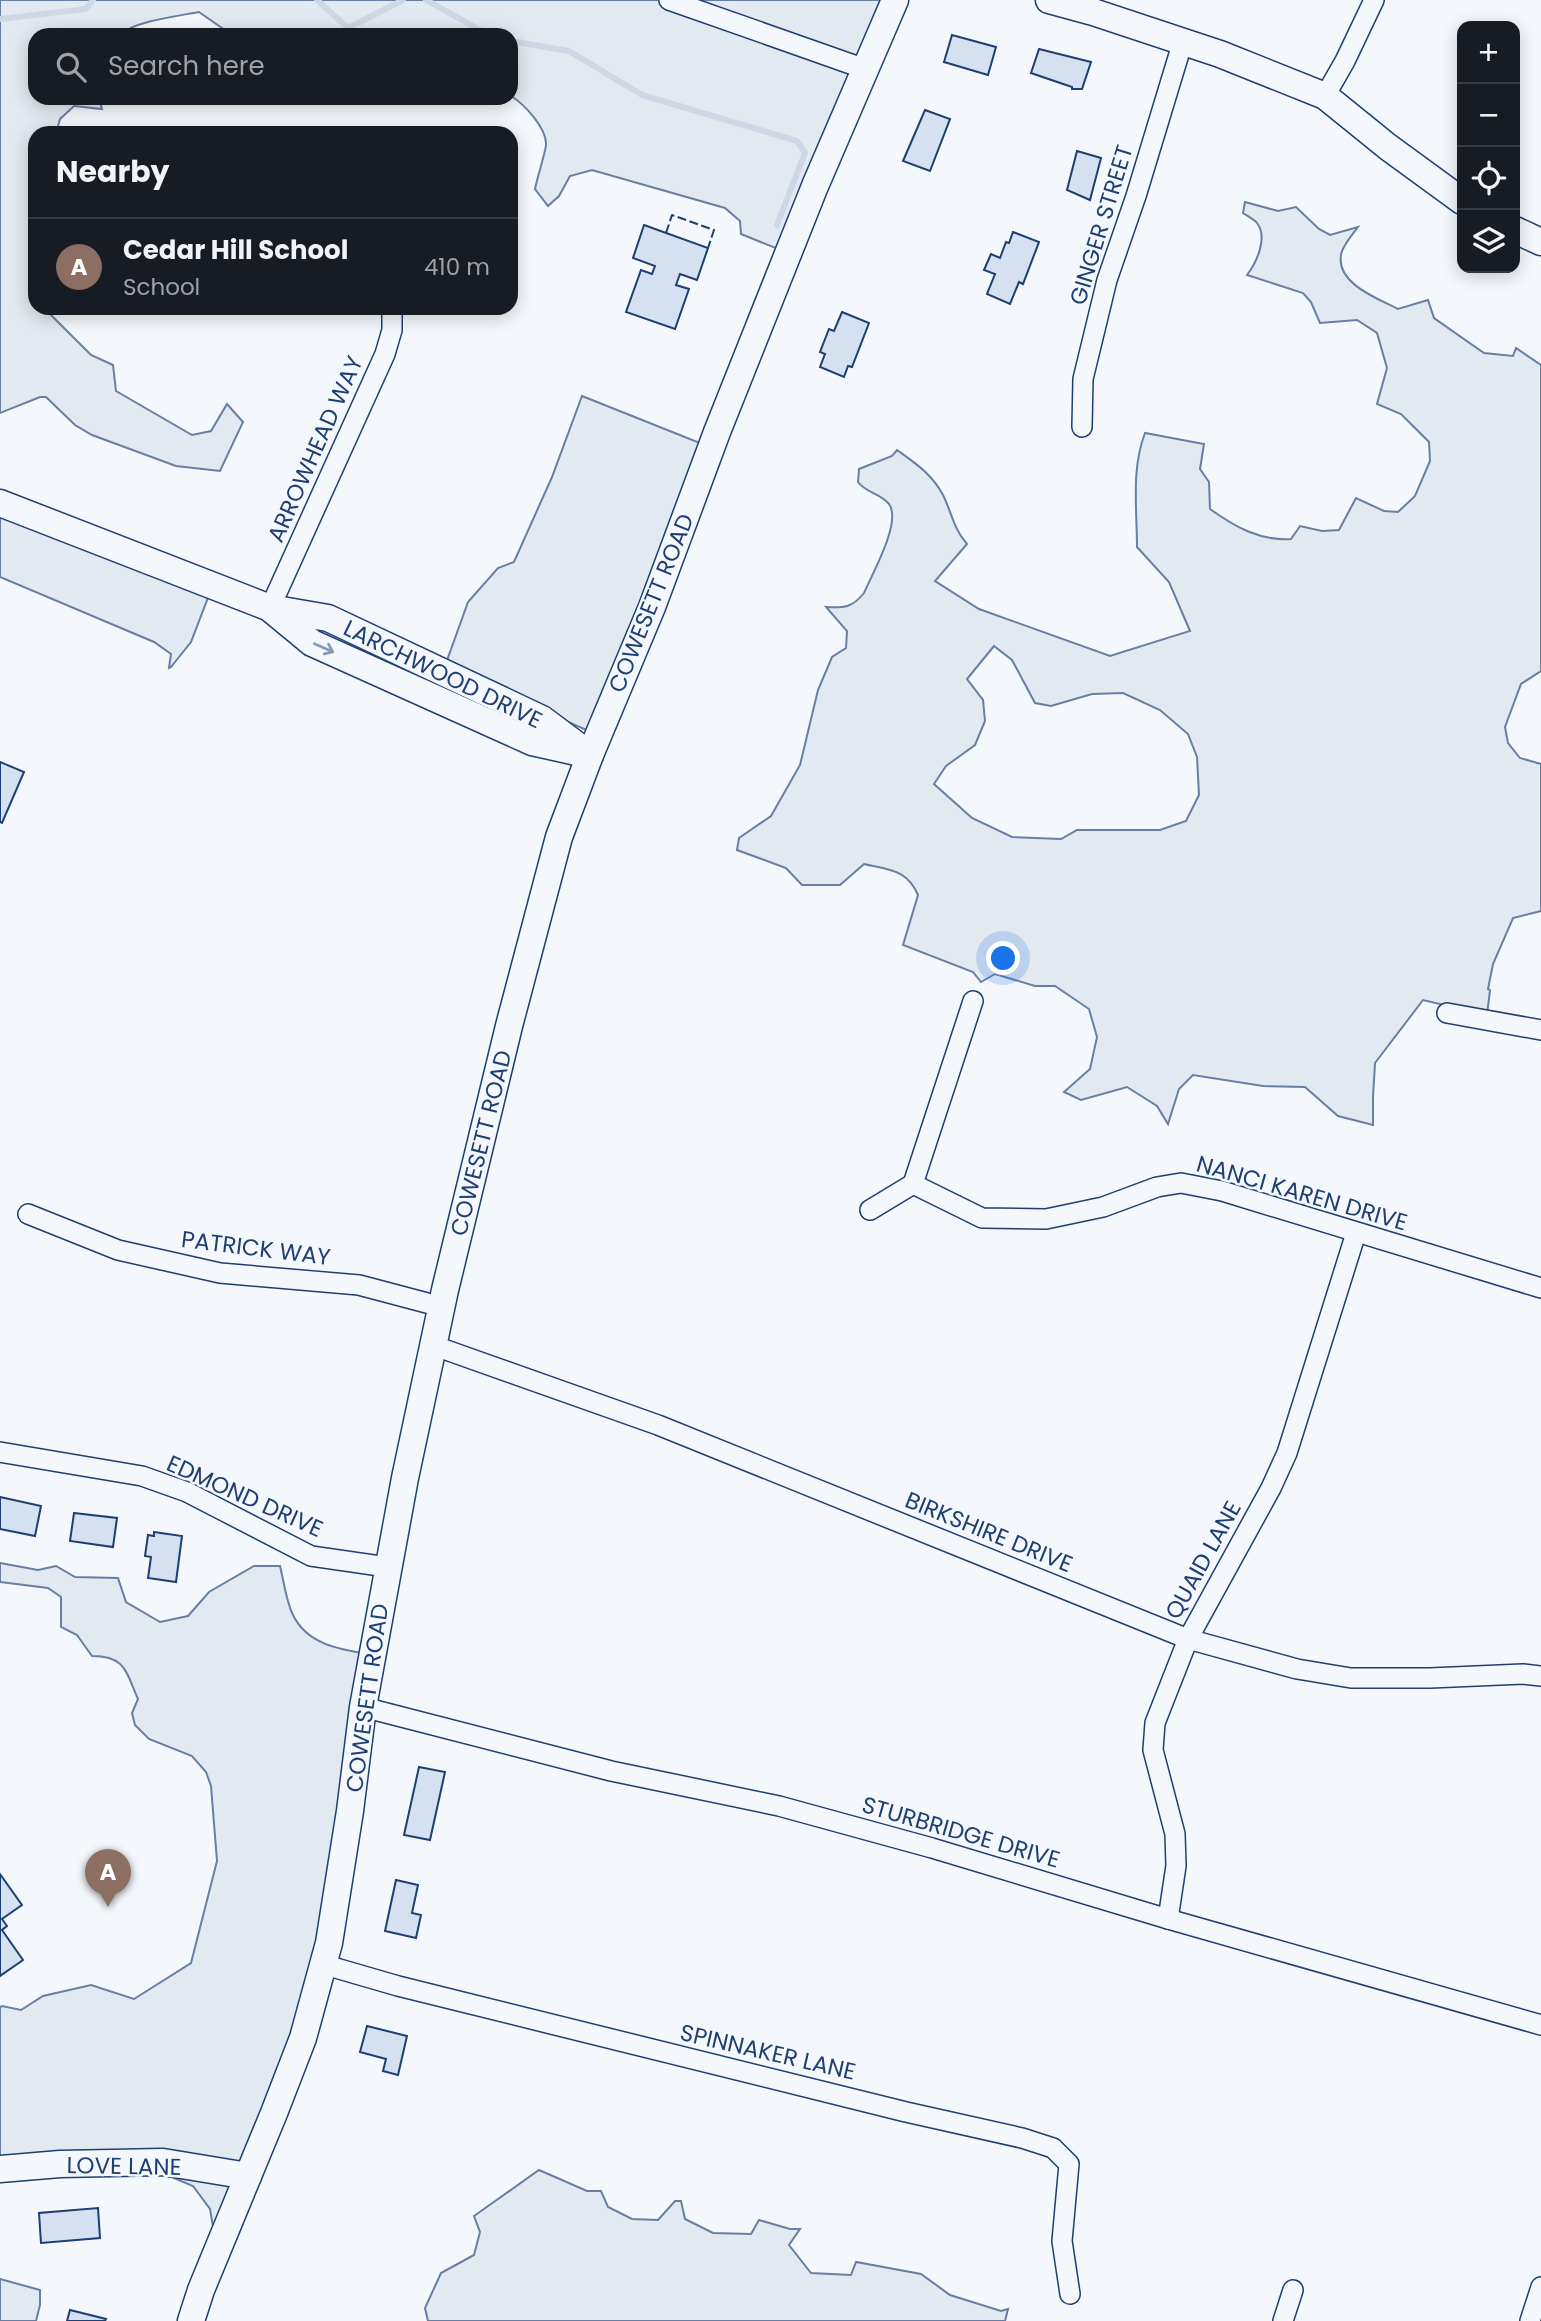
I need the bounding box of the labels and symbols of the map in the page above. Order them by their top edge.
street label: GINGER STREET [1062,141,1140,309]
street label: ARROWHEAD WAY [260,351,370,547]
street label: COWESETT ROAD [601,509,701,697]
street label: LARCHWOOD DRIVE [338,612,548,736]
one-way arrow [313,642,334,655]
your location [986,941,1020,975]
street label: COWESETT ROAD [442,1047,520,1239]
street label: NANCI KAREN DRIVE [1193,1148,1411,1238]
street label: PATRICK WAY [180,1223,332,1273]
street label: EDMOND DRIVE [162,1447,328,1545]
street label: BIRKSHIRE DRIVE [901,1484,1077,1580]
street label: QUAID LANE [1157,1495,1249,1625]
street label: COWESETT ROAD [338,1602,396,1794]
street label: STURBRIDGE DRIVE [858,1788,1064,1876]
pin: A [85,1849,131,1907]
street label: SPINNAKER LANE [677,2016,859,2088]
street label: LOVE LANE [66,2149,182,2183]

